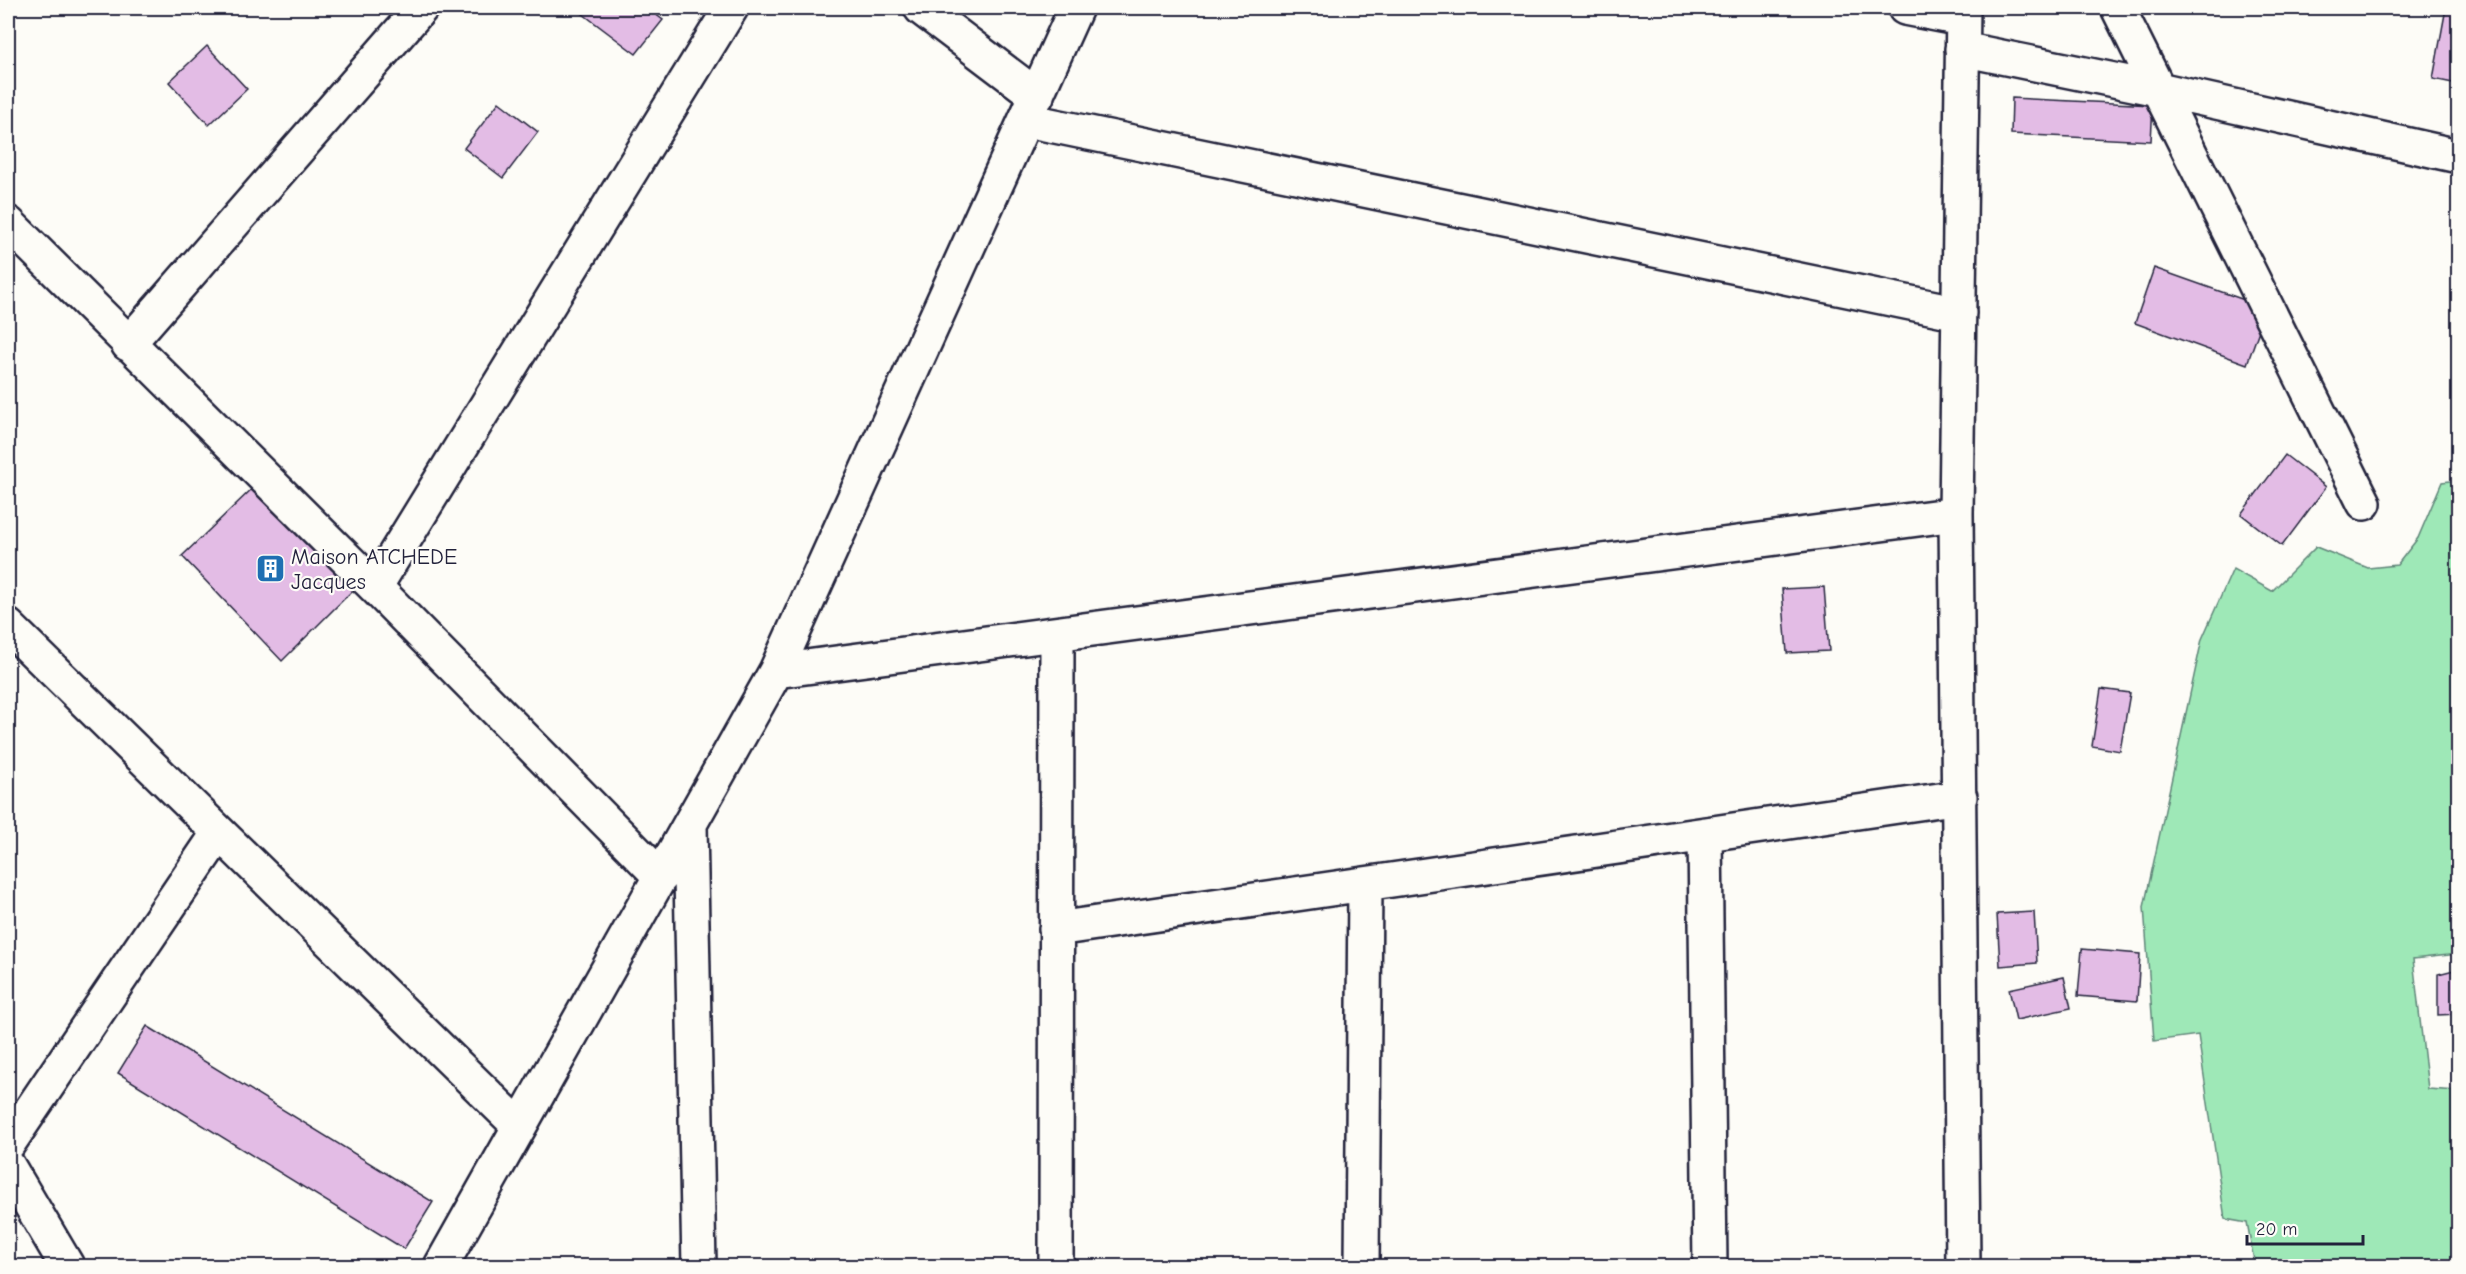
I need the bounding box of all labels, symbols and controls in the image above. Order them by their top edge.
place label: Maison ATCHEDE Jacques [291,544,457,595]
building icon: Maison ATCHEDE Jacques [254,553,286,585]
scale bar [2247,1208,2362,1246]
text: 20 m [2256,1219,2297,1240]

